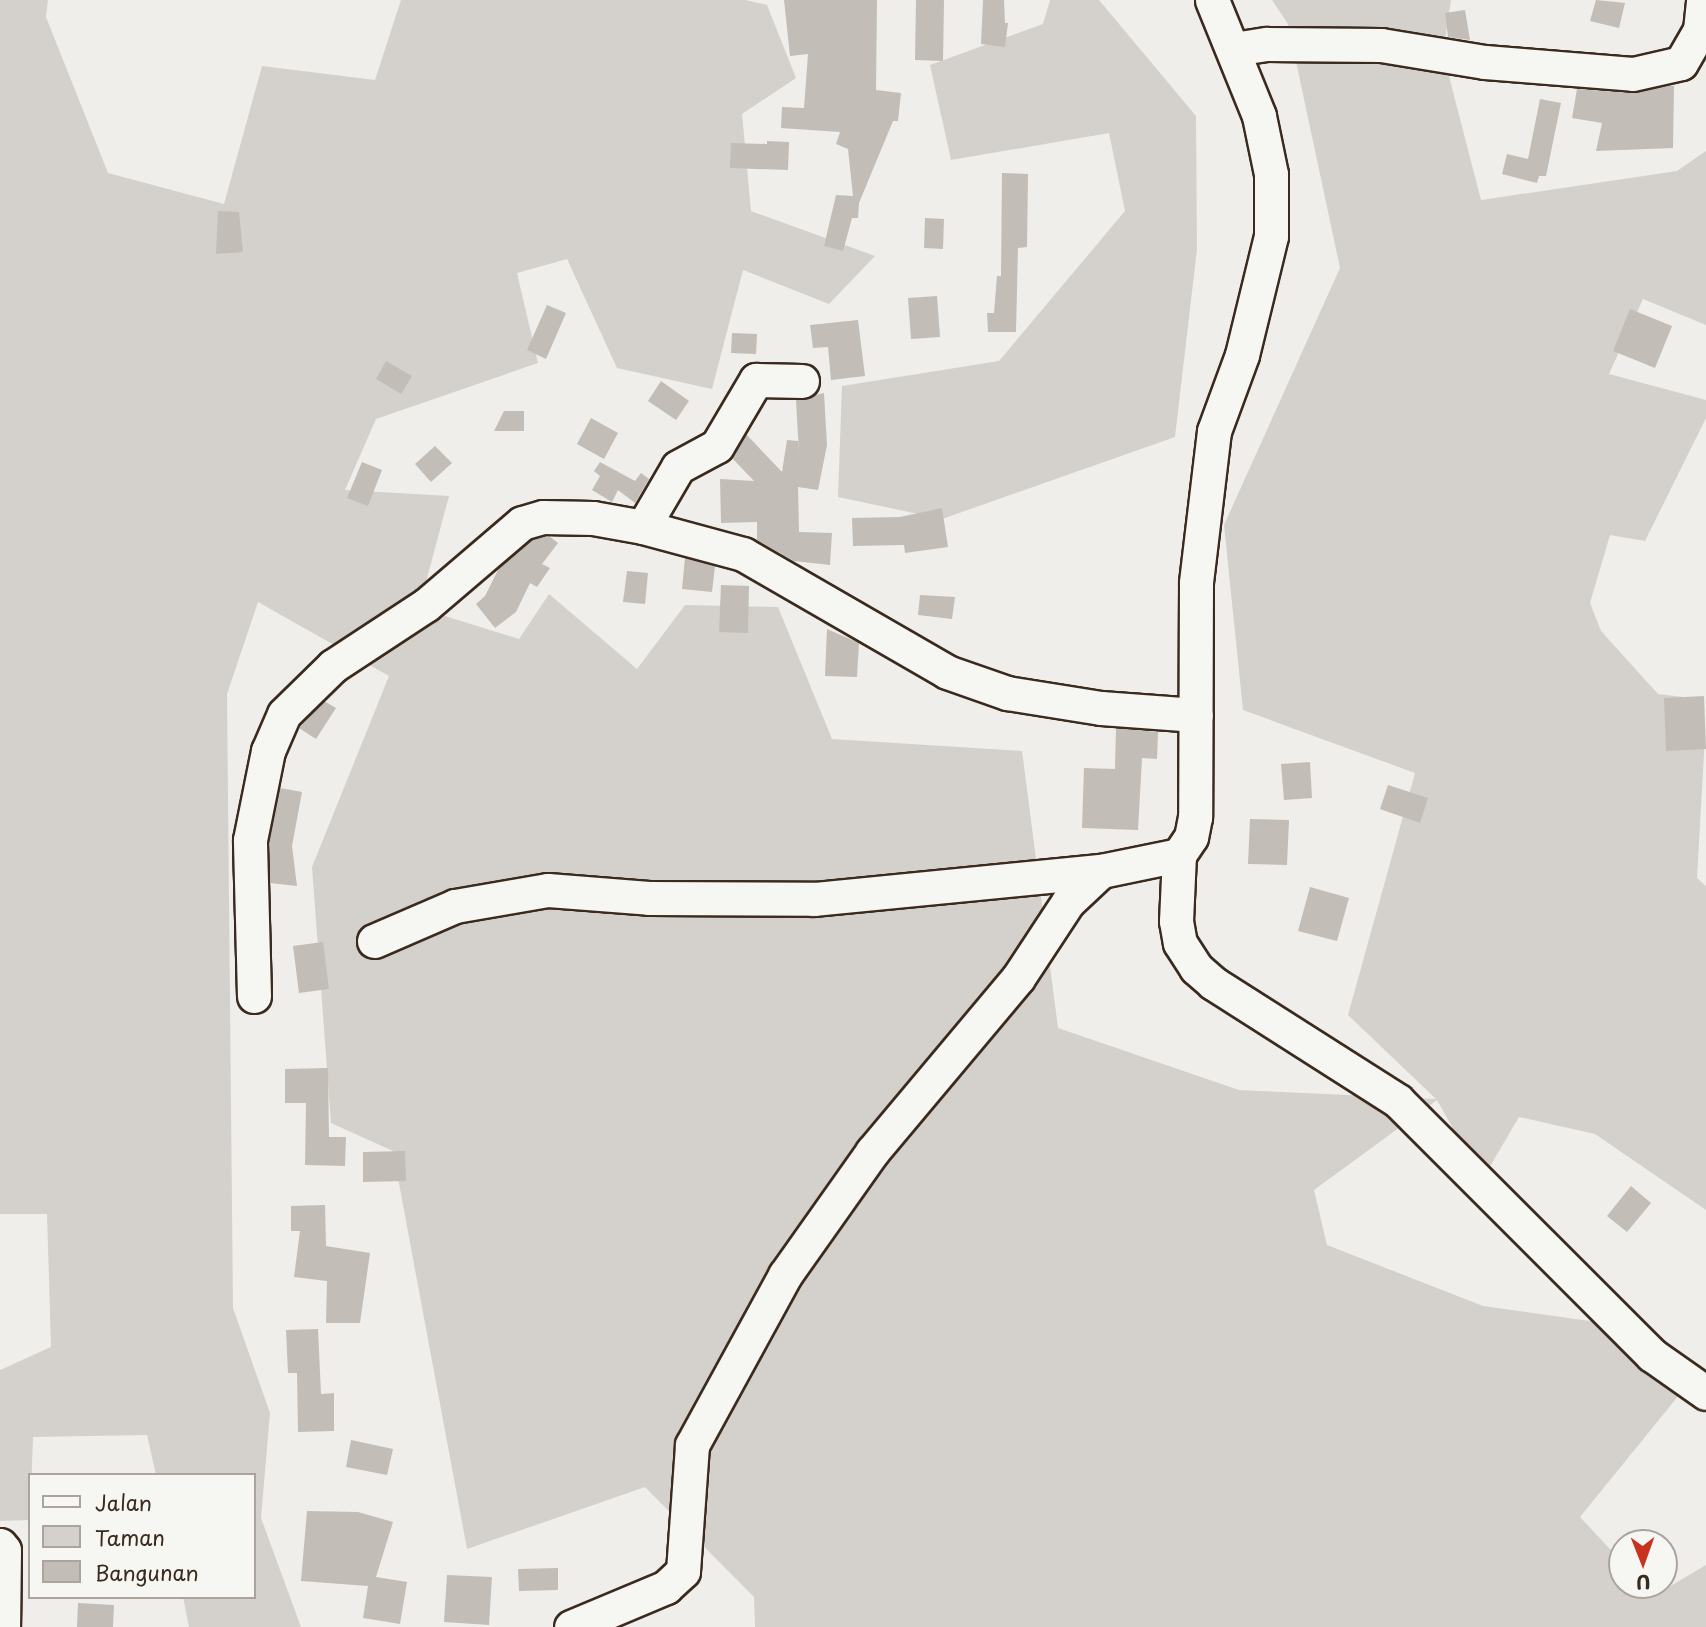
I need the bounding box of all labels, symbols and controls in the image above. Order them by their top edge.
legend [28,1473,256,1599]
text: Jalan [95,1486,152,1518]
text: Taman [95,1521,165,1553]
north arrow [1608,1529,1678,1599]
text: Bangunan [95,1556,199,1588]
text: U [1636,1569,1651,1597]

